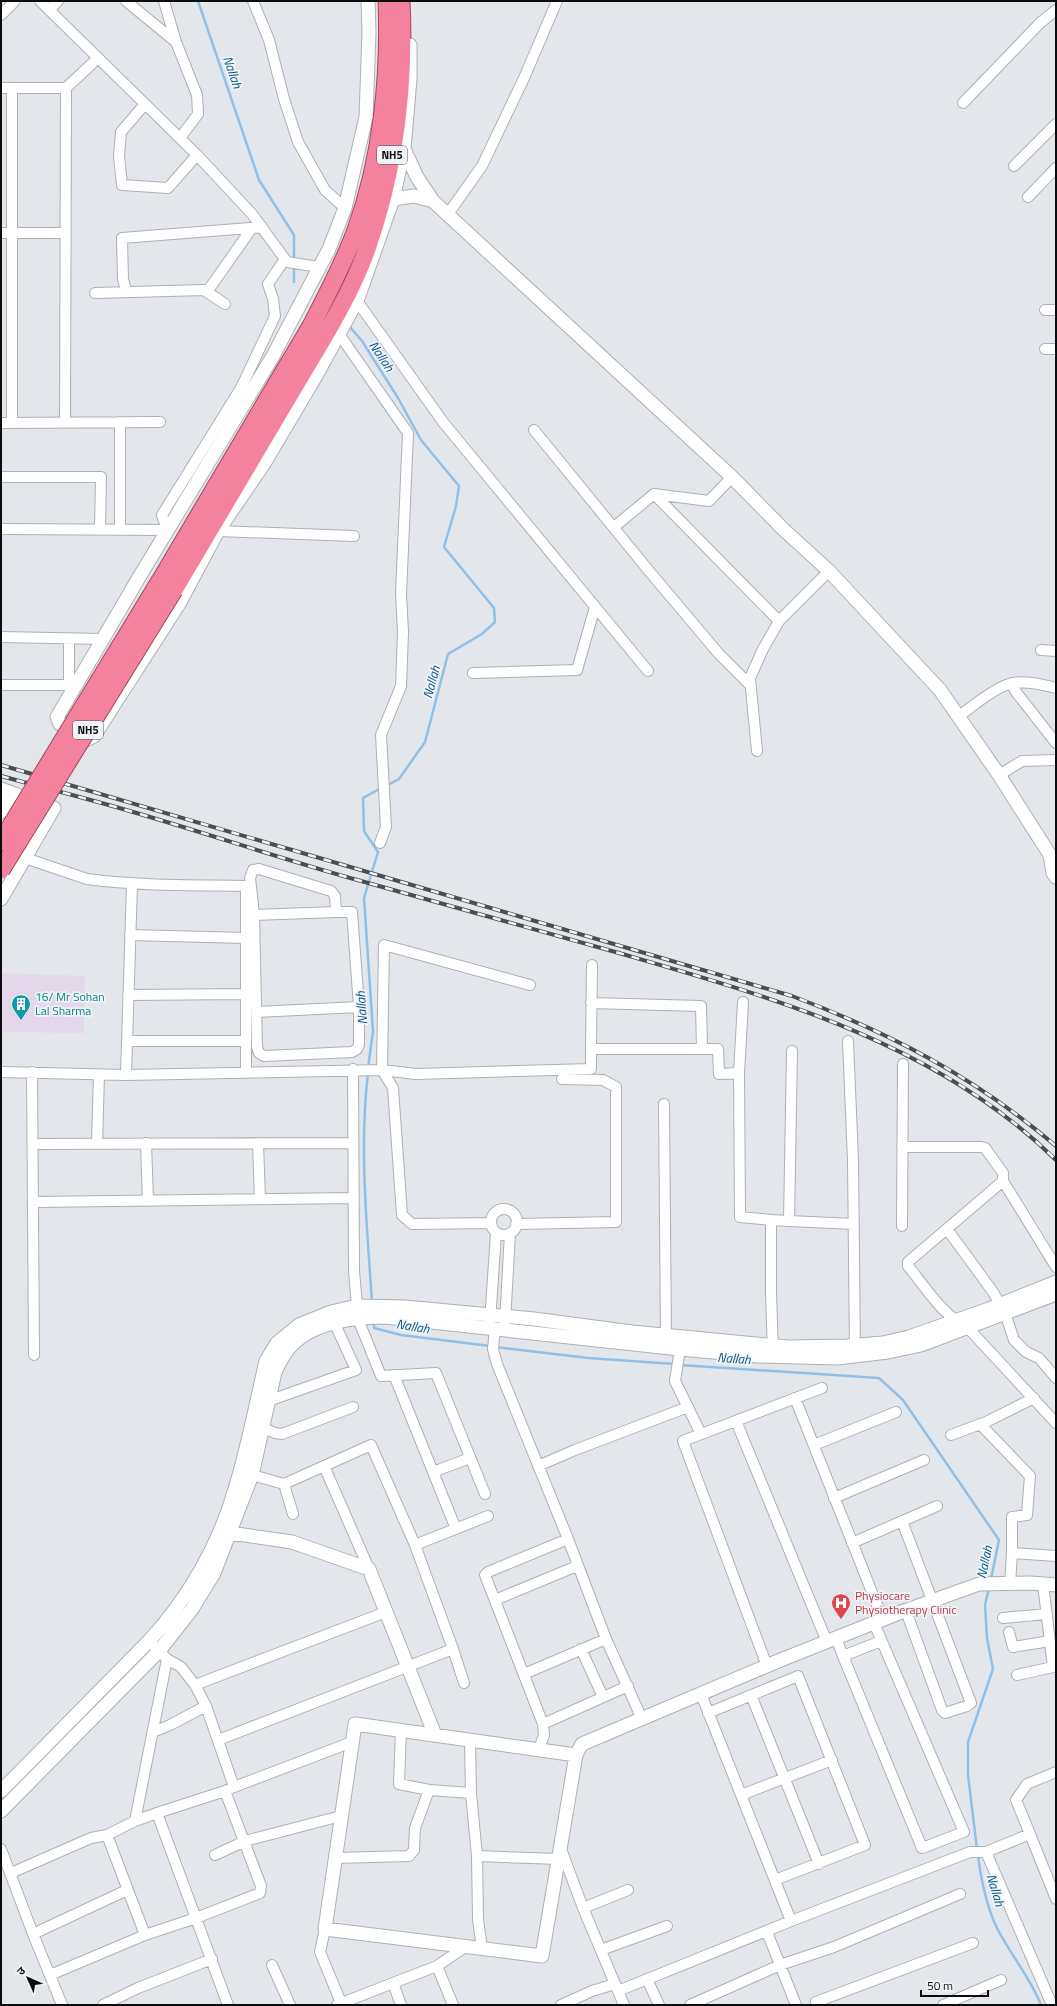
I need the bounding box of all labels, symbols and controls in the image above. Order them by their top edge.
water label: Nallah [218,53,248,91]
road number: NH5 [377,146,407,164]
water label: Nallah [364,337,400,376]
water label: Nallah [417,663,445,701]
road number: NH5 [73,721,103,739]
place label: 16/ Mr Sohan Lal Sharma [35,987,105,1020]
water label: Nallah [350,990,372,1025]
building icon: 16/ Mr Sohan Lal Sharma [10,993,32,1021]
water label: Nallah [395,1314,431,1339]
water label: Nallah [717,1347,752,1369]
water label: Nallah [971,1543,997,1580]
place label: Physiocare Physiotherapy Clinic [855,1586,956,1619]
hospital icon: Physiocare Physiotherapy Clinic [830,1592,852,1620]
water label: Nallah [982,1871,1010,1909]
north arrow [8,1958,48,1998]
text: उ [13,1963,29,1979]
scale bar [921,1972,988,1998]
text: 50 m [927,1976,953,1995]

